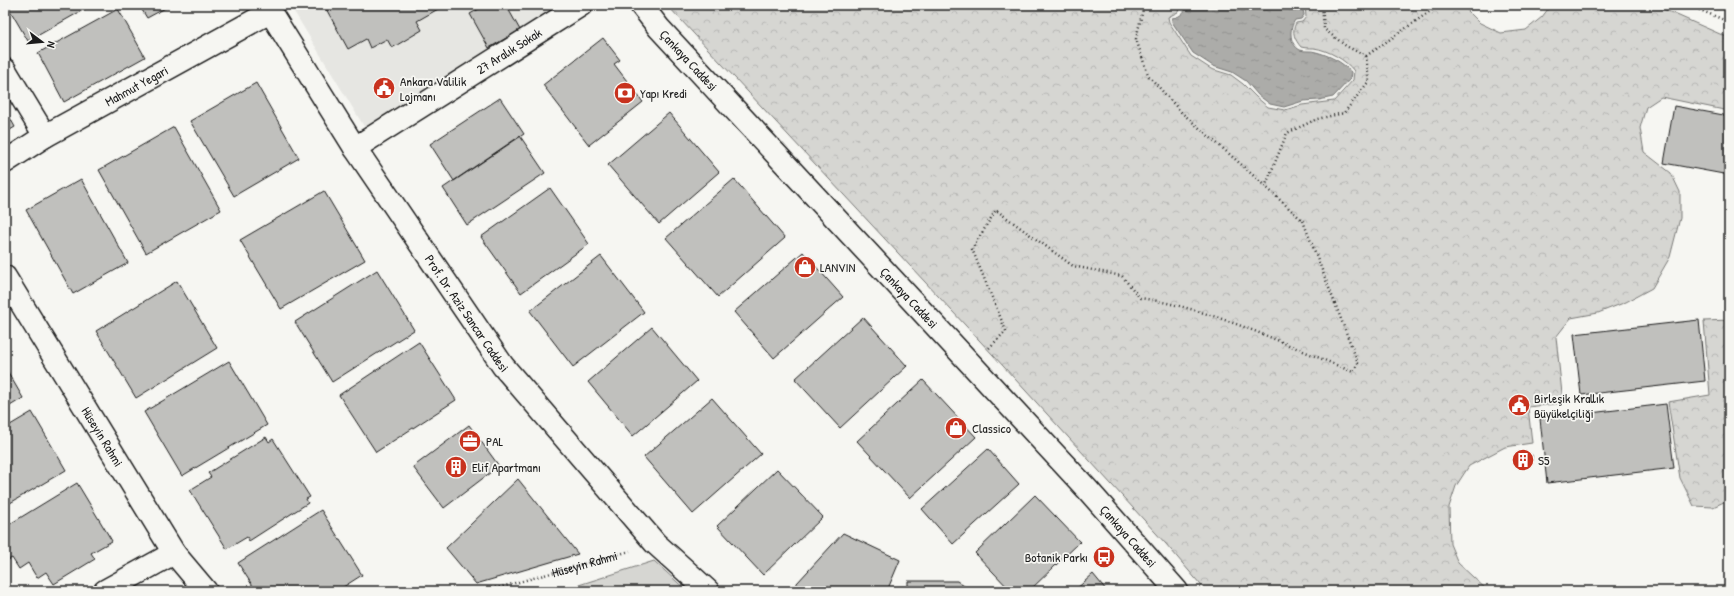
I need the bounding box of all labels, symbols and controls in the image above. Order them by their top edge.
north arrow [22,22,62,62]
street label: 27 Aralık Sokak [473,23,545,78]
street label: Çankaya Caddesi [656,25,722,95]
text: N [44,40,59,50]
street label: Mahmut Yegari [102,61,171,110]
place label: Ankara Valilik Lojmanı [400,72,467,105]
public building icon: Ankara Valilik Lojmanı [371,75,397,101]
bank icon: Yapı Kredi [612,80,638,106]
place label: Yapı Kredi [640,84,687,102]
street label: Prof. Dr. Aziz Sancar Caddesi [421,251,513,376]
shop icon: LANVIN [792,254,818,280]
place label: LANVIN [820,258,855,276]
street label: Çankaya Caddesi [876,263,942,332]
place label: Birleşik Krallık Büyükelçiliği [1534,389,1605,422]
public building icon: Birleşik Krallık Büyükelçiliği [1506,392,1532,418]
street label: Hüseyin Rahmi [77,403,128,470]
shop icon: Classico [943,415,969,441]
place label: Classico [972,419,1011,437]
office icon: PAL [457,428,483,454]
place label: PAL [486,432,504,450]
building icon: S5 [1510,447,1536,473]
place label: S5 [1538,451,1550,469]
building icon: Elif Apartmanı [443,454,469,480]
place label: Elif Apartmanı [472,458,541,476]
street label: Çankaya Caddesi [1096,501,1161,571]
bus stop icon: Botanik Parkı [1091,544,1117,570]
street label: Hüseyin Rahmi [550,546,619,581]
place label: Botanik Parkı [1025,548,1088,566]

